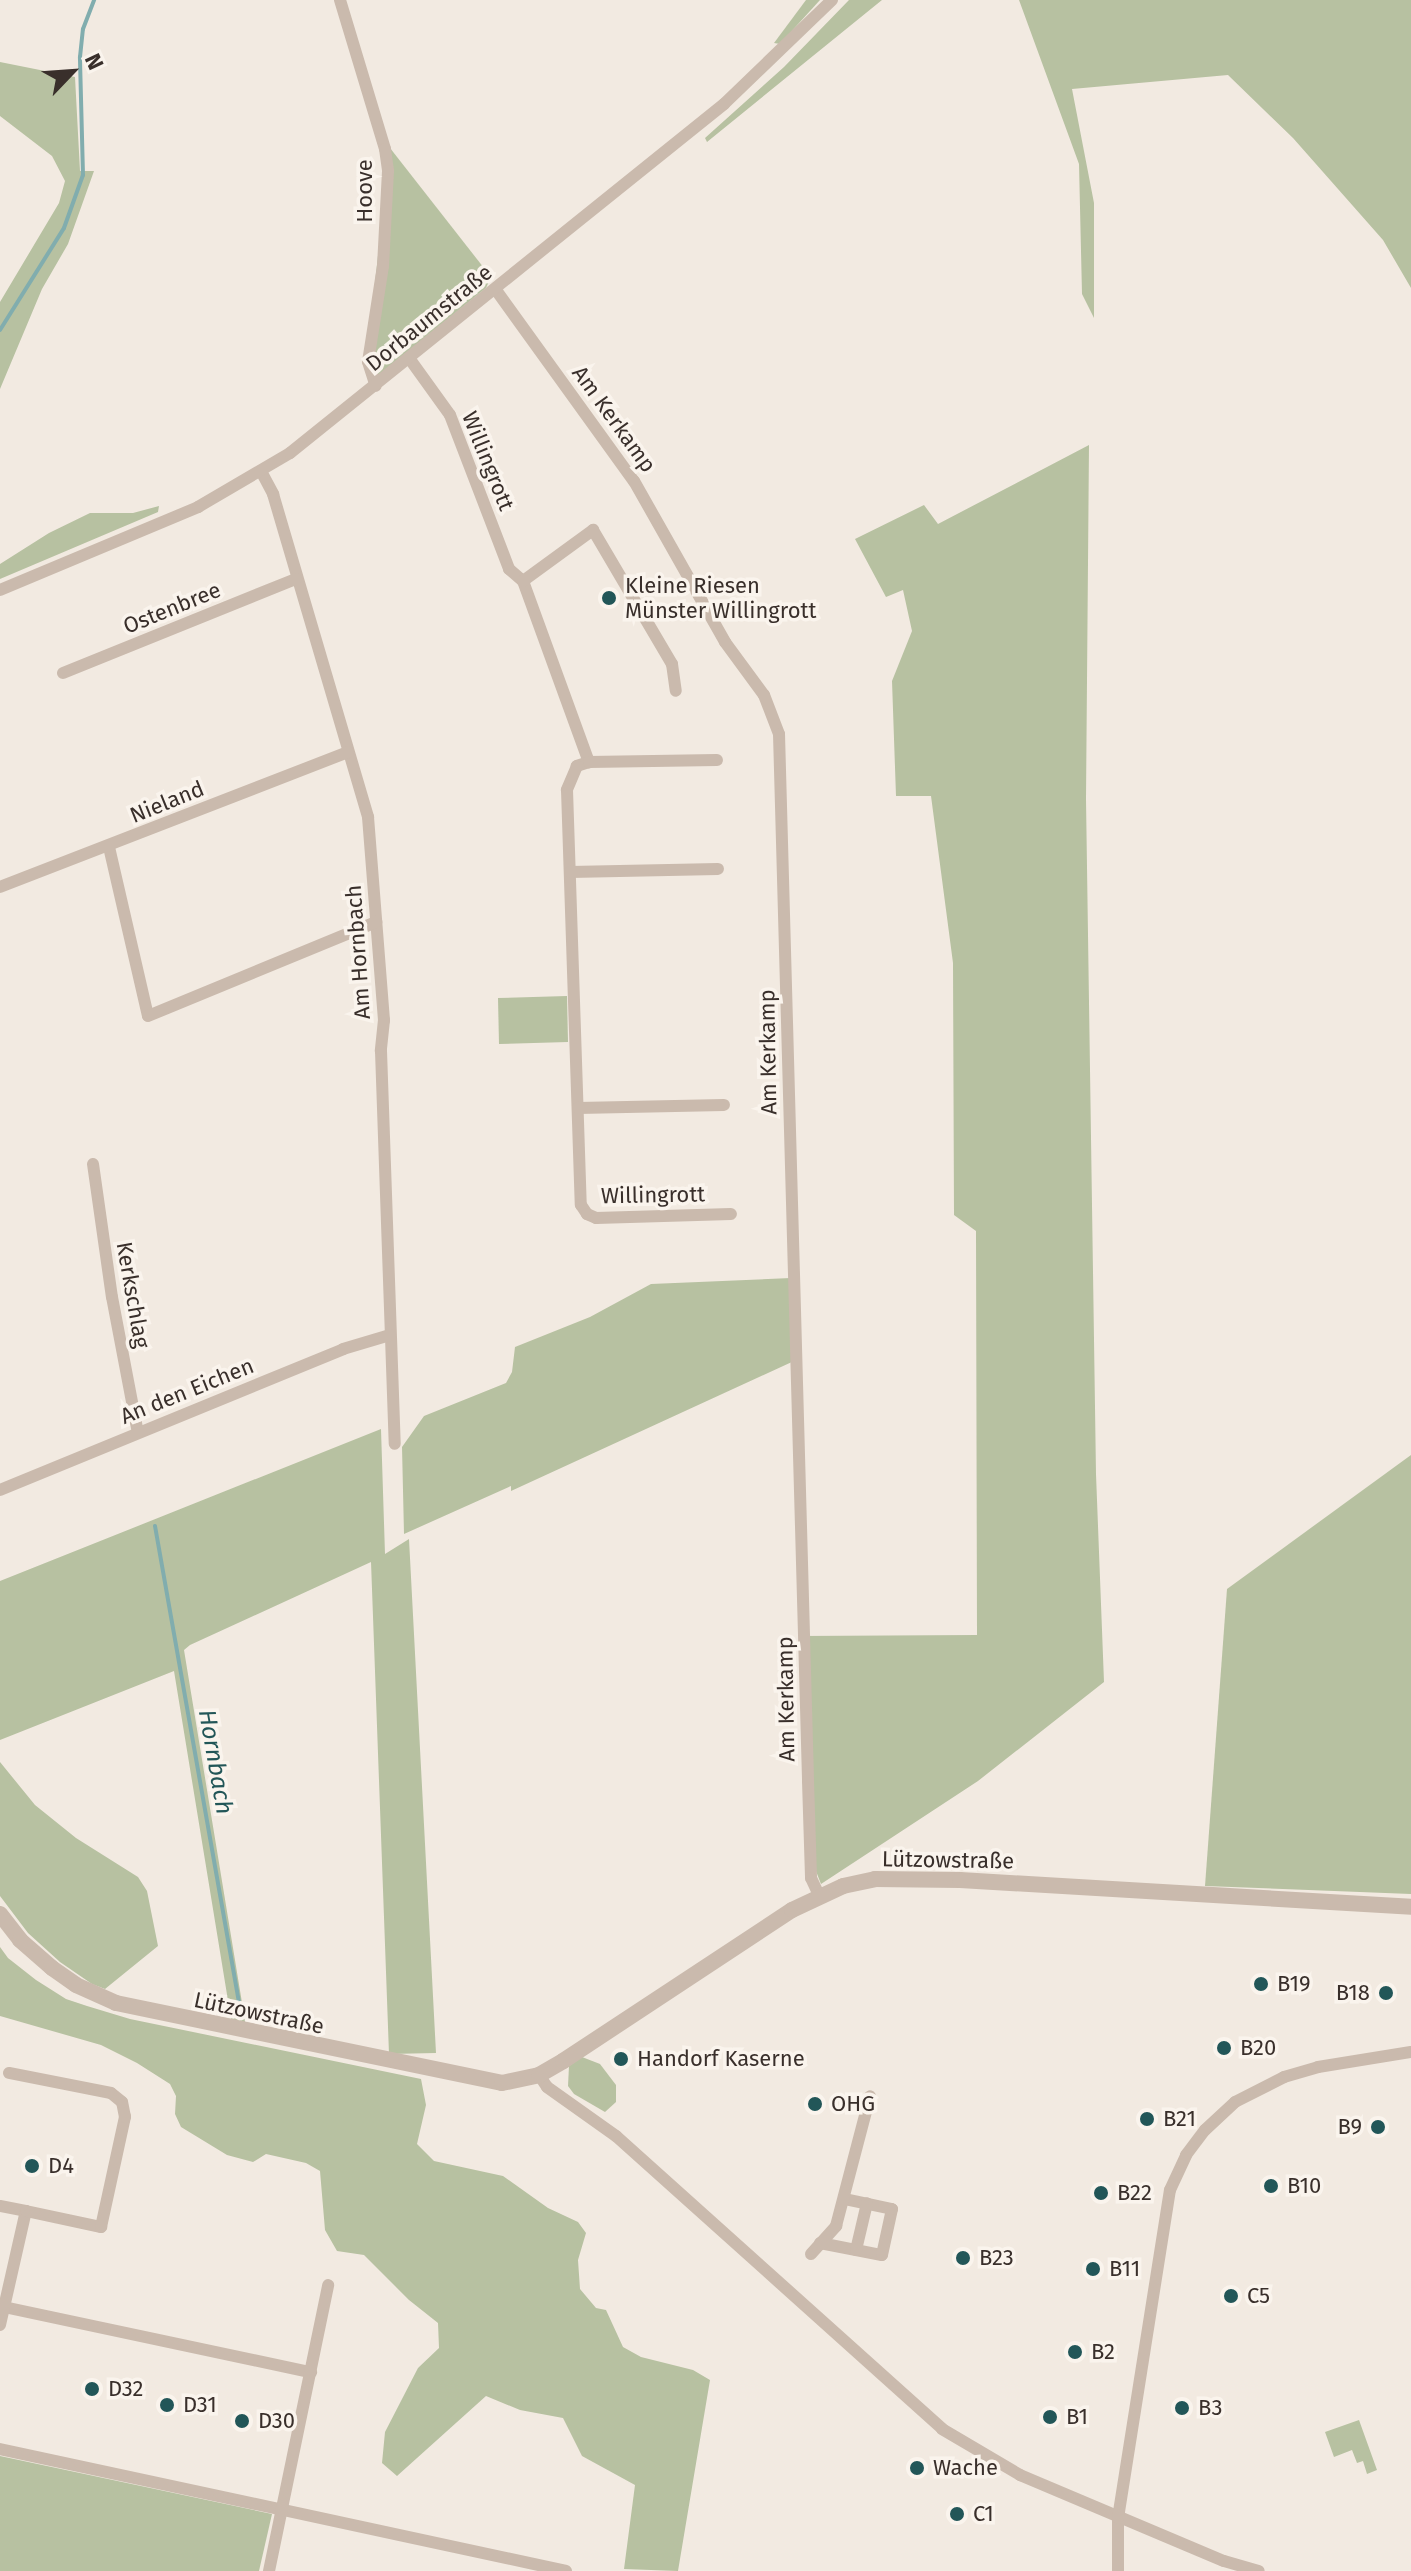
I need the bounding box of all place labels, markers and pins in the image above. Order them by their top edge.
place label: Kleine Riesen Münster Willingrott [625,572,816,624]
marker: Kleine Riesen Münster Willingrott [600,589,618,607]
place label: B19 [1277,1971,1311,1997]
marker: B19 [1252,1975,1270,1993]
place label: B18 [1336,1980,1370,2006]
marker: B18 [1377,1984,1395,2002]
place label: B20 [1240,2035,1276,2061]
marker: B20 [1215,2039,1233,2057]
place label: Handorf Kaserne [637,2046,805,2072]
marker: Handorf Kaserne [612,2050,630,2068]
place label: OHG [831,2091,875,2117]
marker: OHG [806,2095,824,2113]
place label: B21 [1163,2106,1196,2132]
marker: B21 [1138,2110,1156,2128]
place label: B9 [1338,2114,1362,2140]
marker: B9 [1369,2118,1387,2136]
place label: D4 [48,2153,74,2179]
marker: D4 [23,2157,41,2175]
place label: B10 [1287,2173,1321,2199]
marker: B10 [1262,2177,1280,2195]
place label: B22 [1117,2180,1152,2206]
marker: B22 [1092,2184,1110,2202]
place label: B23 [979,2245,1014,2271]
marker: B23 [954,2249,972,2267]
place label: B11 [1109,2256,1140,2282]
marker: B11 [1084,2260,1102,2278]
place label: C5 [1247,2283,1270,2309]
marker: C5 [1222,2287,1240,2305]
place label: B2 [1091,2339,1115,2365]
marker: B2 [1066,2343,1084,2361]
place label: D32 [108,2376,143,2402]
marker: D32 [83,2380,101,2398]
place label: D31 [183,2392,217,2418]
place label: B3 [1198,2395,1222,2421]
marker: D31 [158,2396,176,2414]
marker: B3 [1173,2399,1191,2417]
place label: B1 [1066,2404,1088,2430]
place label: D30 [258,2408,295,2434]
marker: B1 [1041,2408,1059,2426]
marker: D30 [233,2412,251,2430]
place label: Wache [933,2455,998,2481]
marker: Wache [908,2459,926,2477]
place label: C1 [973,2501,994,2527]
marker: C1 [948,2505,966,2523]

